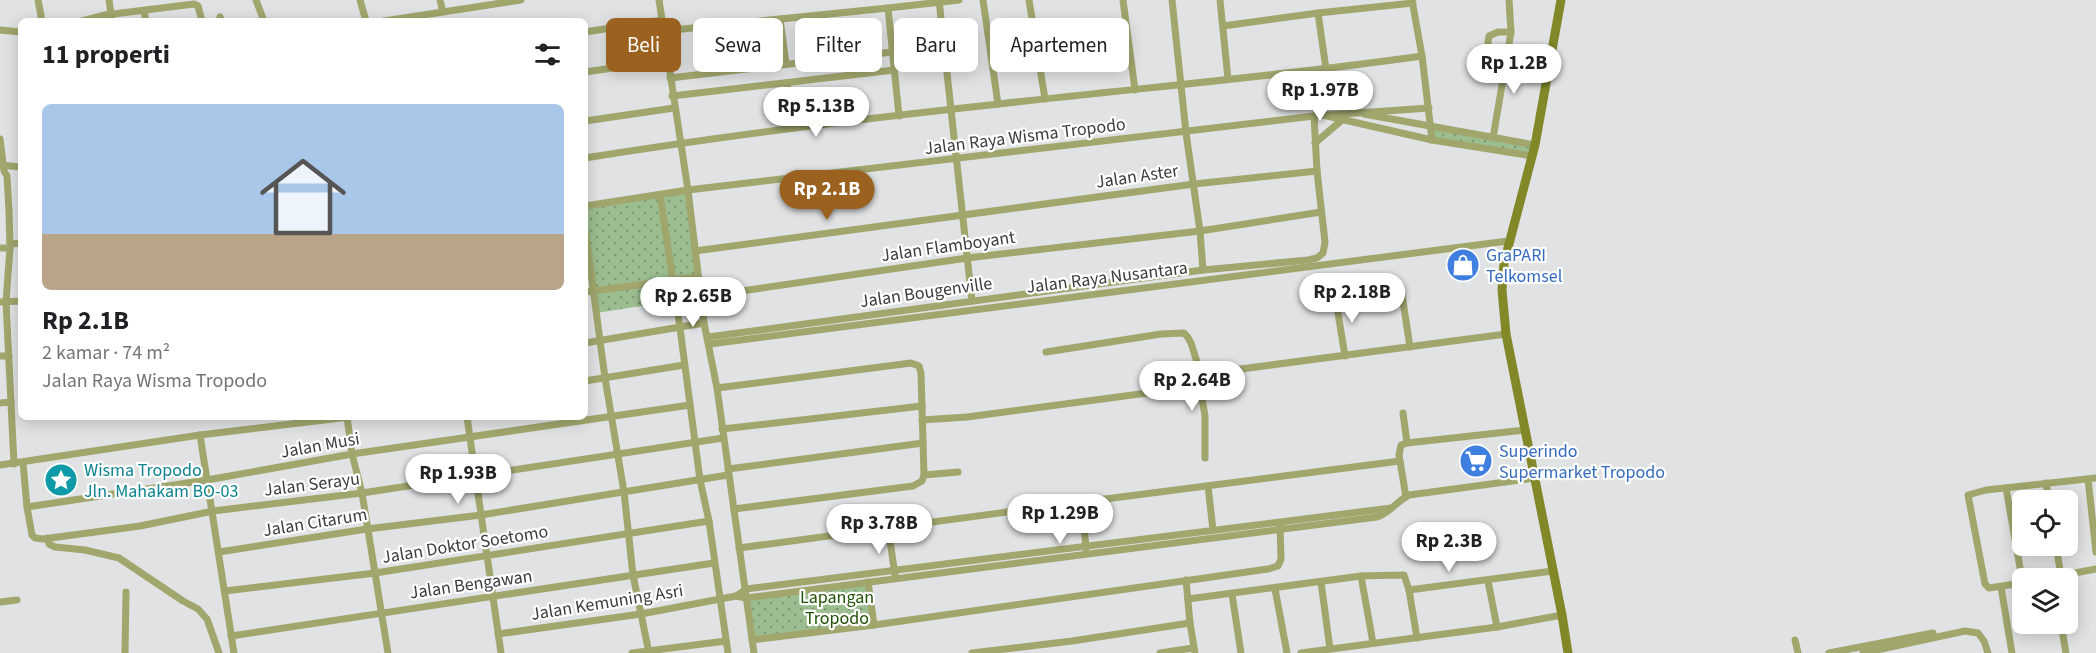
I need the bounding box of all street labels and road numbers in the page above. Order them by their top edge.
street label: Jalan Raya Wisma Tropodo [923,112,1127,161]
street label: Jalan Aster [1094,158,1181,195]
street label: Jalan Flamboyant [879,225,1017,268]
street label: Jalan Raya Nusantara [1025,255,1189,300]
street label: Jalan Bougenville [858,271,994,314]
street label: Jalan Musi [279,426,361,465]
street label: Jalan Serayu [263,466,361,503]
street label: Jalan Citarum [261,502,369,543]
street label: Jalan Doktor Soetomo [380,519,550,570]
street label: Jalan Bengawan [408,564,534,605]
street label: Jalan Kemuning Asri [529,578,685,627]

